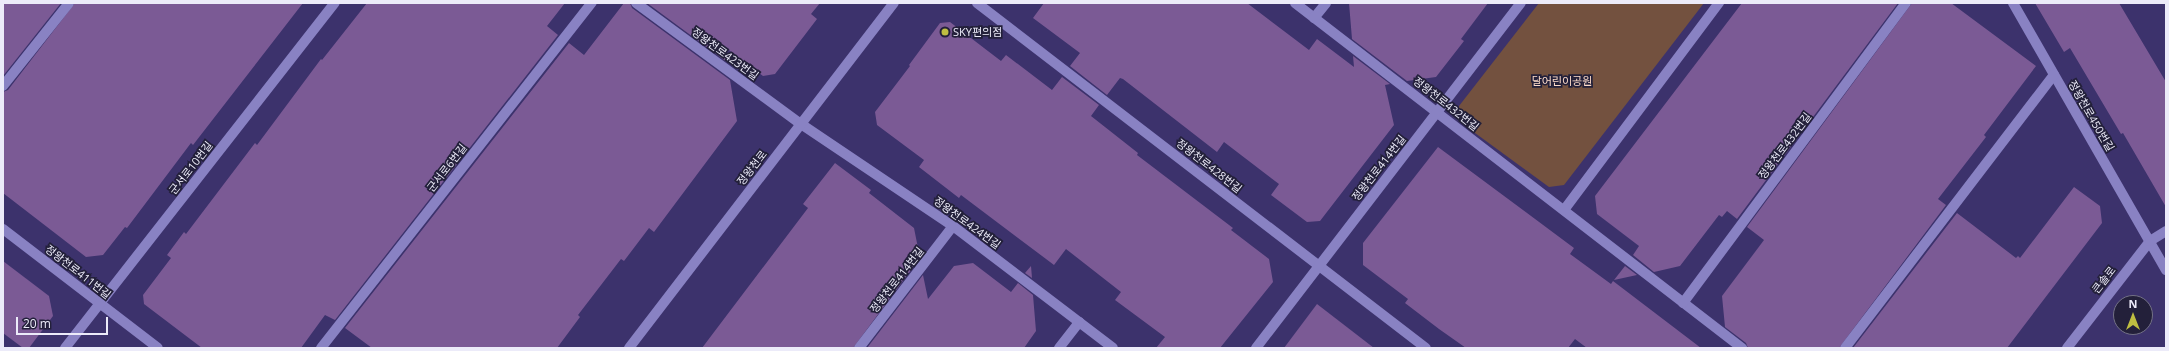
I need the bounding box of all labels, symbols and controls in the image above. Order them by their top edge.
street label: 정왕천로423번길 [689,25,761,83]
place label: SKY편의점 [953,25,1002,39]
marker: SKY편의점 [940,27,950,37]
street label: 정왕천로432번길 [1411,74,1481,134]
park label: 달어린이공원 [1532,74,1592,88]
street label: 정왕천로450번길 [2065,78,2117,154]
street label: 정왕천로432번길 [1756,110,1814,182]
street label: 정왕천로414번길 [1349,133,1409,203]
street label: 정왕천로428번길 [1174,136,1244,196]
street label: 군서로10번길 [166,139,216,197]
street label: 군서로6번길 [424,142,470,194]
street label: 정왕천로 [734,148,770,188]
street label: 정왕천로424번길 [931,194,1003,252]
street label: 정왕천로411번길 [43,242,113,302]
street label: 정왕천로414번길 [867,245,927,315]
street label: 큰솔로 [2089,264,2119,296]
north arrow [2113,295,2153,335]
text: N [2129,296,2137,311]
scale bar [18,309,110,335]
text: 20 m [23,315,51,332]

